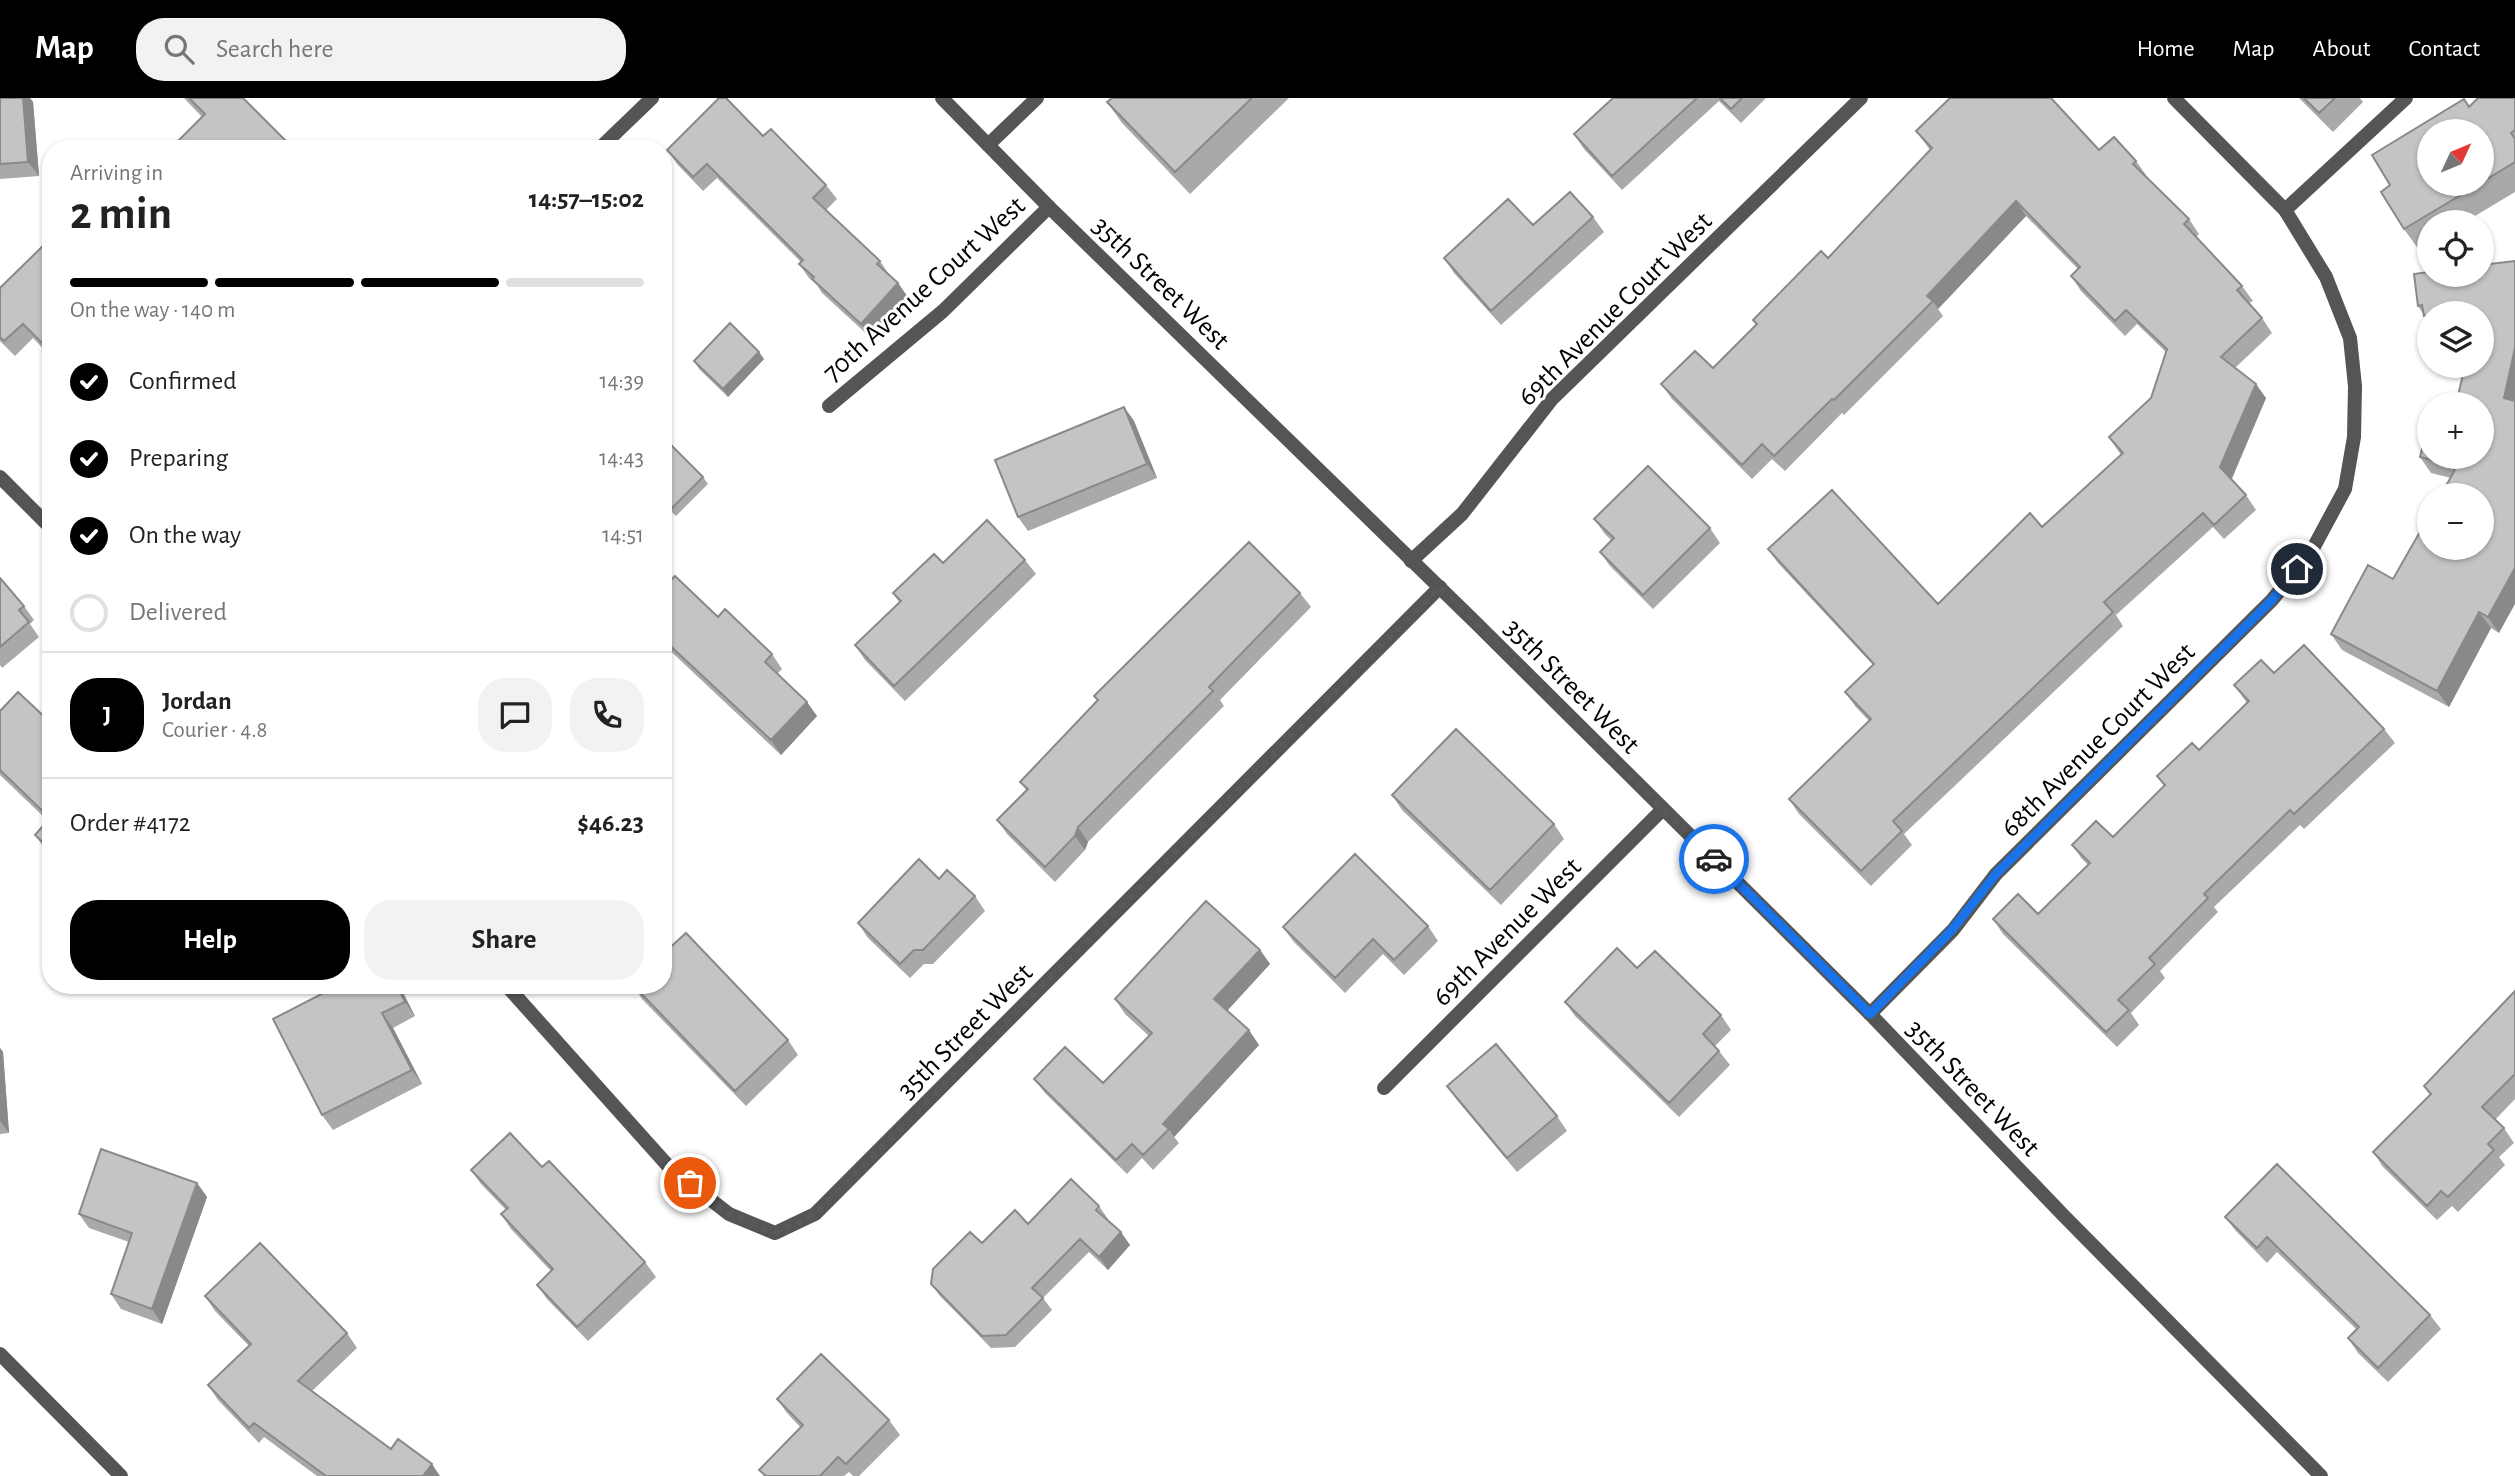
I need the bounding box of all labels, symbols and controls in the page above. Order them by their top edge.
search box [136,18,626,81]
icon: search [160,30,198,68]
text: Map [35,32,94,65]
text: Search here [216,36,334,62]
text: Home [2137,37,2195,61]
text: Map [2233,37,2275,61]
text: About [2313,37,2370,61]
text: Contact [2408,37,2480,61]
north arrow [2417,119,2494,196]
map controls [2417,119,2494,560]
text: Arriving in [70,162,163,185]
text: 14:57–15:02 [529,186,644,212]
text: 2 min [70,191,172,237]
street label: 70th Avenue Court West [818,192,1031,387]
street label: 69th Avenue Court West [1513,207,1718,412]
button: locate [2417,210,2494,287]
street label: 35th Street West [1087,212,1234,355]
text: On the way · 140 m [70,299,235,322]
button: layers [2417,301,2494,378]
icon: check [70,363,108,401]
text: Confirmed [129,368,237,394]
text: 14:39 [599,370,644,393]
button: + [2417,392,2494,469]
icon: check [70,440,108,478]
text: Preparing [129,445,228,471]
text: 14:43 [599,447,644,470]
button: − [2417,483,2494,560]
icon: check [70,517,108,555]
text: On the way [129,522,241,548]
text: 14:51 [602,524,644,547]
pin [2267,539,2327,599]
icon: home [2278,550,2316,588]
text: Delivered [129,599,227,625]
street label: 35th Street West [1499,614,1644,759]
street label: 68th Avenue Court West [1996,638,2201,843]
button: chat [478,678,552,752]
button: phone [570,678,644,752]
text: Jordan [162,688,232,714]
text: J [103,702,111,728]
text: Courier · 4.8 [162,719,267,742]
text: Order #4172 [70,810,191,836]
text: $46.23 [577,810,644,836]
courier [1679,824,1749,894]
icon: car [1695,840,1733,878]
street label: 69th Avenue West [1428,853,1587,1012]
button: Help [70,900,350,980]
button: Share [364,900,644,980]
street label: 35th Street West [893,959,1038,1104]
street label: 35th Street West [1901,1015,2044,1162]
pin [660,1153,720,1213]
icon: bag [671,1164,709,1202]

